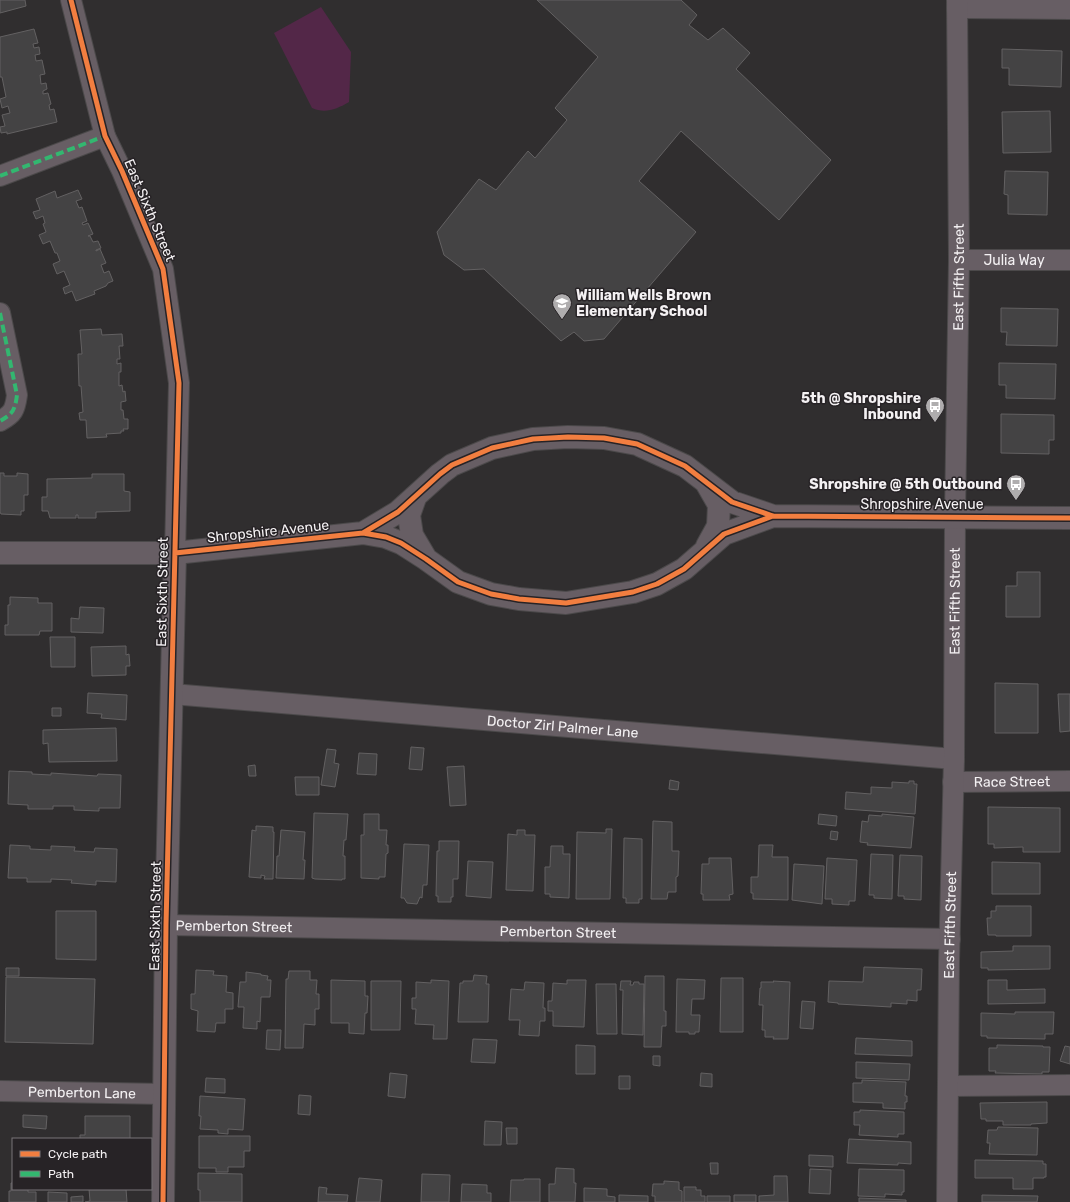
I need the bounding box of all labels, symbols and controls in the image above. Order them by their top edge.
street label: East Sixth Street [120,156,179,265]
street label: East Fifth Street [950,223,968,331]
street label: Julia Way [983,252,1045,269]
place label: William Wells Brown Elementary School [576,287,711,320]
school or university icon: William Wells Brown Elementary School [551,292,573,320]
place label: 5th @ Shropshire Inbound [801,390,921,423]
bus stop icon: 5th @ Shropshire Inbound [924,395,946,423]
bus stop icon: Shropshire @ 5th Outbound [1005,473,1027,501]
place label: Shropshire @ 5th Outbound [809,476,1002,493]
street label: Shropshire Avenue [861,496,984,513]
street label: Shropshire Avenue [206,517,330,546]
street label: East Sixth Street [153,536,172,647]
street label: East Fifth Street [946,547,964,655]
street label: Doctor Zirl Palmer Lane [486,712,639,742]
street label: Race Street [974,773,1051,791]
street label: East Sixth Street [146,860,165,971]
street label: East Fifth Street [941,871,960,979]
street label: Pemberton Street [175,917,293,936]
street label: Pemberton Street [499,923,617,942]
street label: Pemberton Lane [28,1084,136,1102]
legend [12,1138,152,1190]
text: Cycle path [48,1147,107,1161]
text: Path [48,1167,74,1181]

